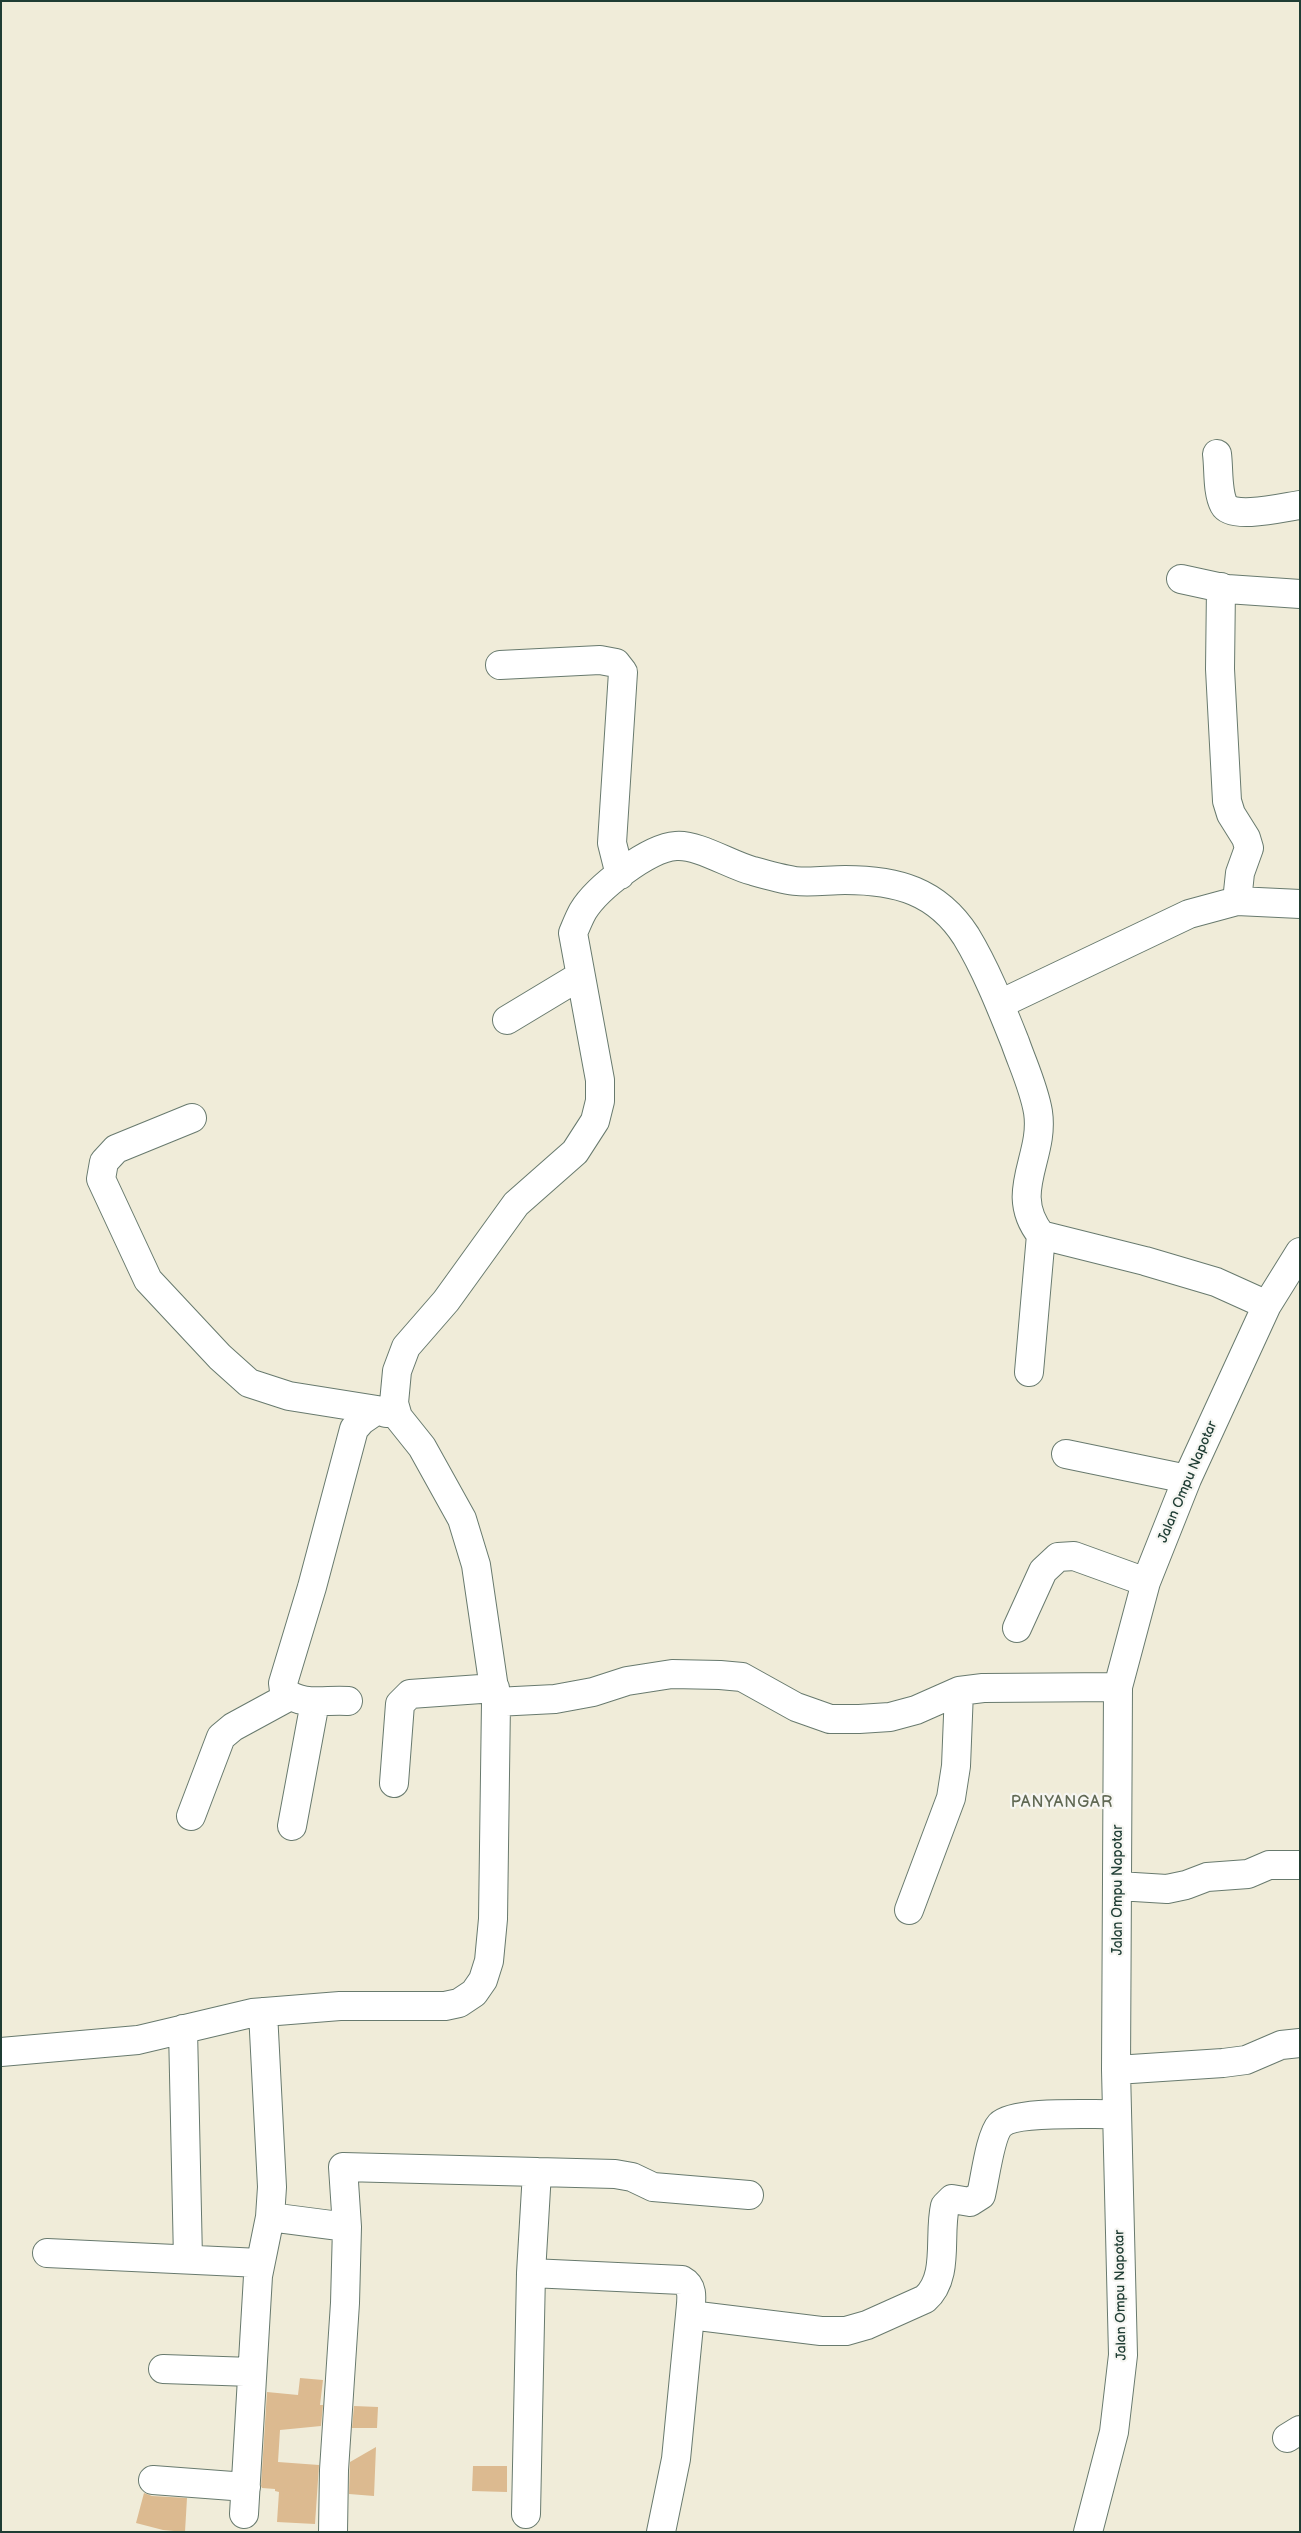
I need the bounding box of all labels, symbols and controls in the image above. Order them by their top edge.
street label: Jalan Ompu Napotar [1155,1419,1221,1545]
district label: PANYANGAR [1010,1793,1114,1813]
street label: Jalan Ompu Napotar [1110,1825,1126,1955]
street label: Jalan Ompu Napotar [1111,2230,1131,2360]

